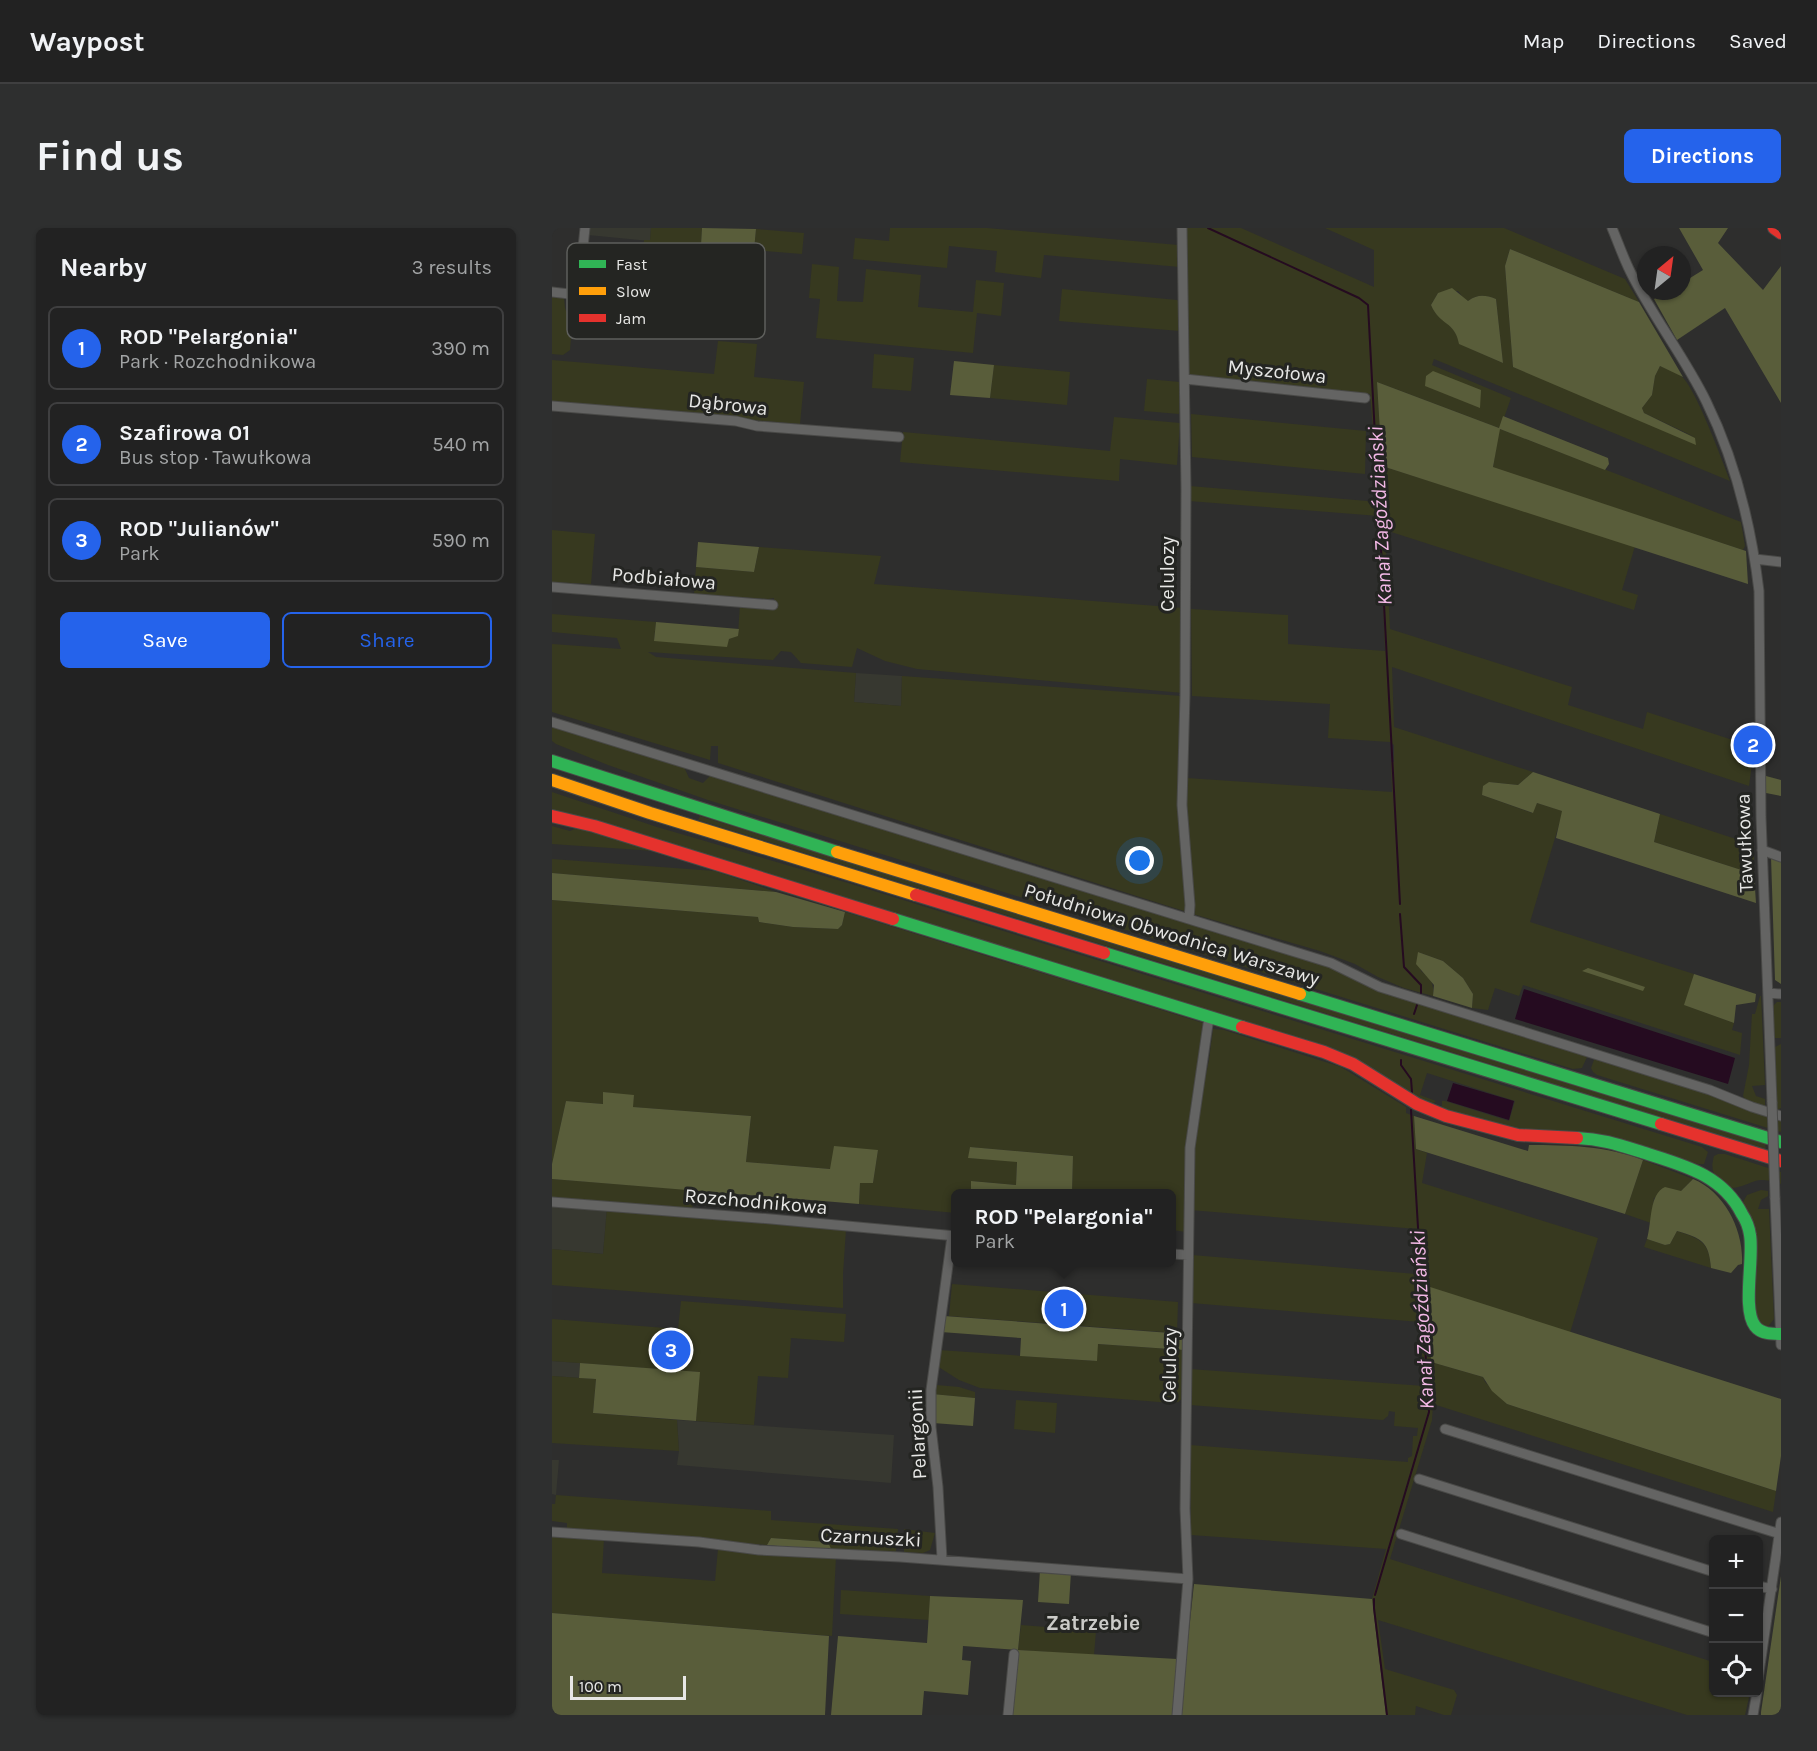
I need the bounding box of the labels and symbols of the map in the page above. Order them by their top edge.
legend [567,243,765,339]
north arrow [1637,246,1691,300]
text: Fast [616,255,647,274]
text: Slow [616,282,651,301]
text: Jam [616,309,646,328]
street label: Myszołowa [1226,355,1327,388]
street label: Dąbrowa [687,389,769,420]
water label: Kanał Zagoździański [1363,425,1397,606]
street label: Celulozy [1156,536,1179,612]
street label: Podbiałowa [611,562,717,595]
pin: 2 [1734,722,1772,768]
street label: Tawułkowa [1731,793,1758,893]
your location [1125,846,1154,875]
street label: Południowa Obwodnica Warszawy [1022,879,1322,990]
street label: Rozchodnikowa [683,1184,828,1219]
water label: Kanał Zagoździański [1405,1229,1439,1410]
pin: 1 [1044,1286,1084,1332]
street label: Celulozy [1157,1327,1182,1403]
pin: 3 [652,1328,690,1372]
street label: Pelargonii [904,1388,931,1480]
street label: Czarnuszki [820,1523,922,1552]
district label: Zatrzebie [1046,1611,1140,1635]
scale bar [570,1673,686,1700]

